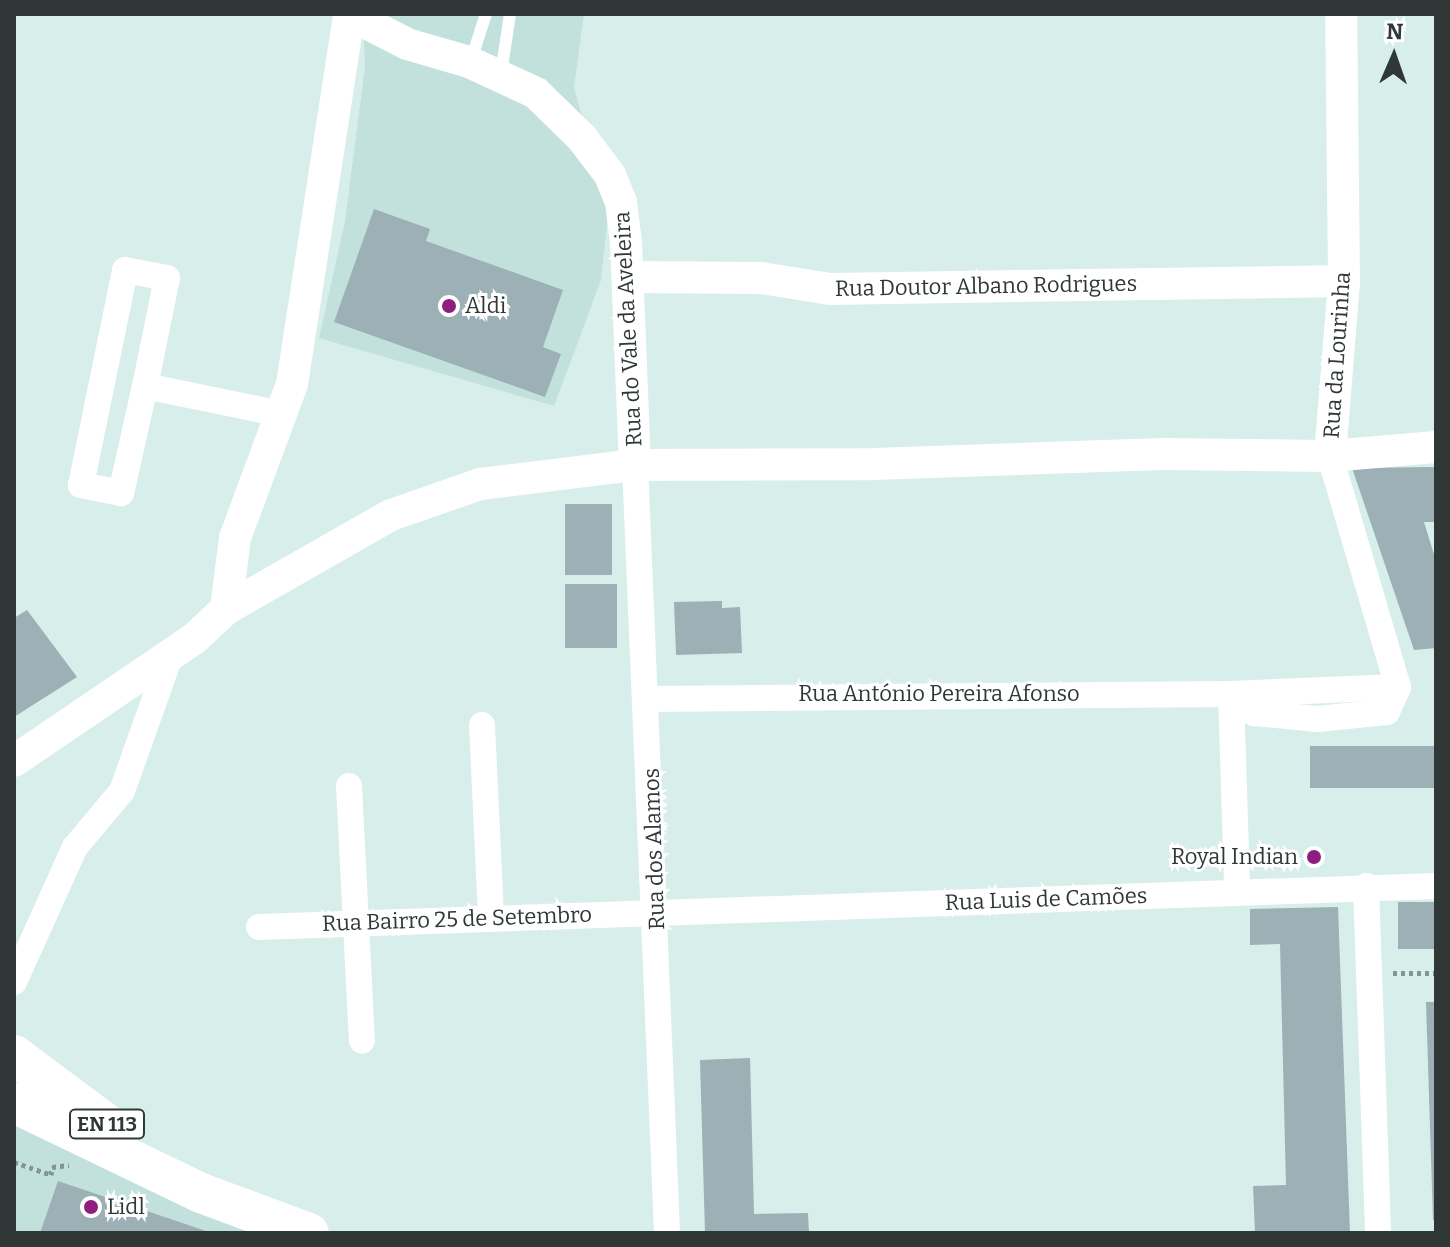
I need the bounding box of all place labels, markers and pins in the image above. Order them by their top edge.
place label: Aldi [465,293,506,319]
marker: Aldi [440,297,458,315]
place label: Royal Indian [1171,844,1298,870]
marker: Royal Indian [1305,848,1323,866]
place label: Lidl [107,1194,145,1220]
marker: Lidl [82,1198,100,1216]

